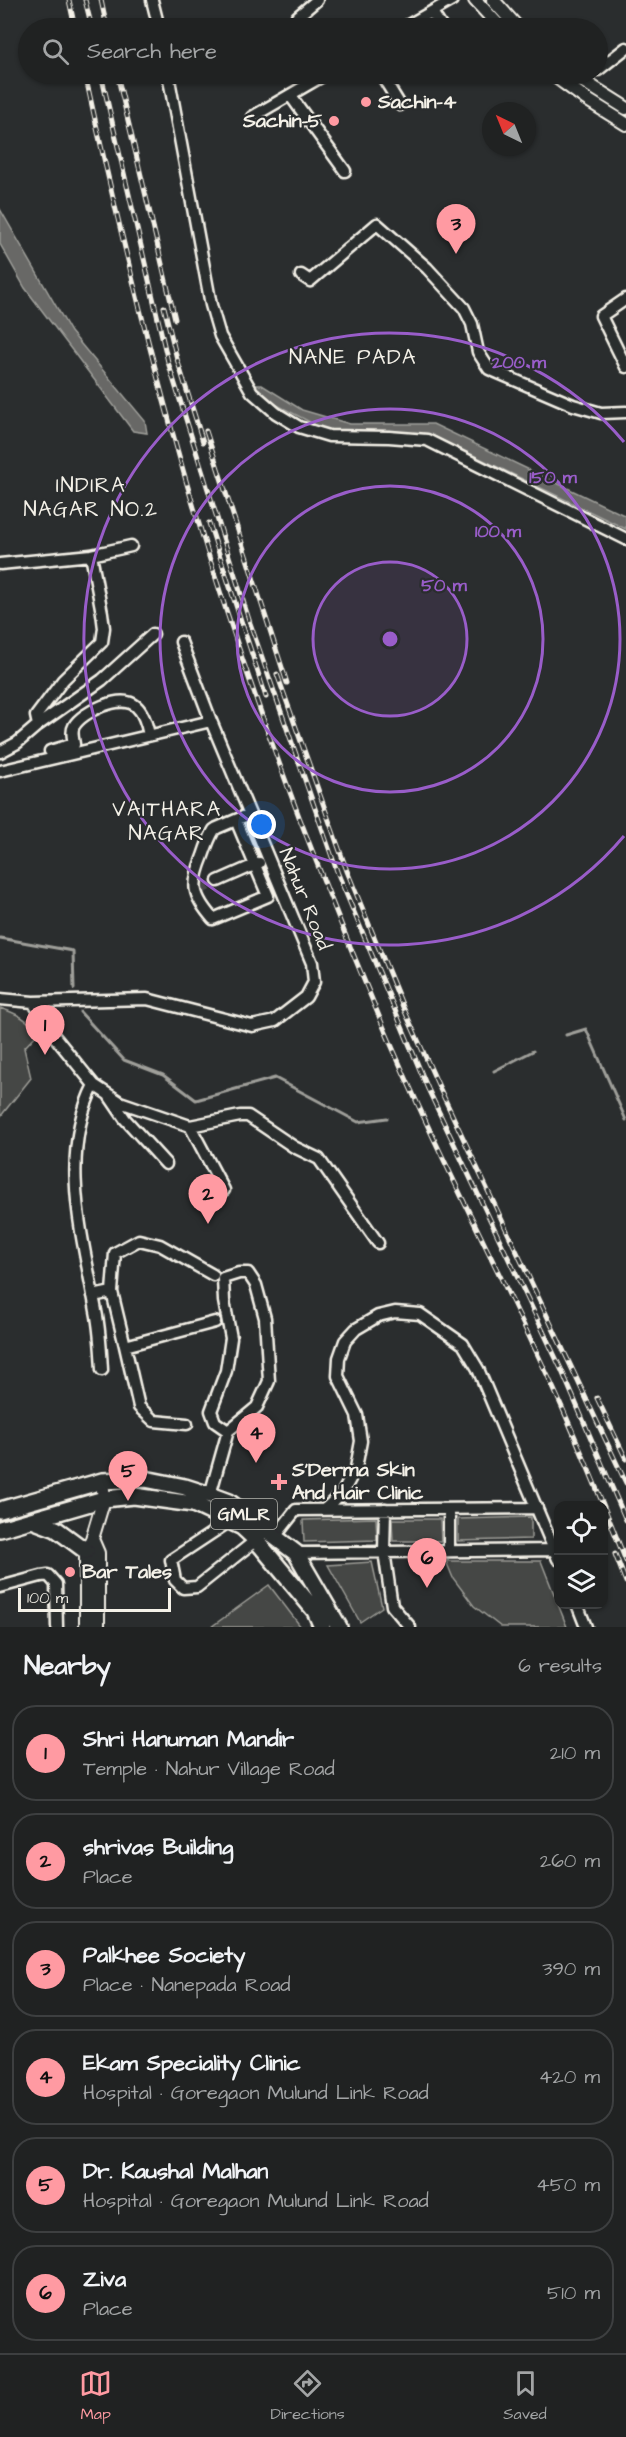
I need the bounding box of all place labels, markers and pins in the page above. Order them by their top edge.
place label: Sachin-4 [377,88,457,116]
marker: Sachin-4 [359,95,373,109]
place label: Sachin-5 [242,107,323,135]
marker: Sachin-5 [327,114,341,128]
pin: 3 [436,204,476,254]
centre of rings [380,629,400,649]
pin: 1 [26,1006,64,1055]
pin: 2 [188,1174,228,1224]
pin: 4 [236,1414,276,1463]
pin: 5 [108,1452,148,1501]
place label: S'Derma Skin And Hair Clinic [291,1456,424,1507]
marker: S'Derma Skin And Hair Clinic [270,1473,288,1491]
pin: 6 [408,1538,446,1588]
place label: Bar Tales [82,1558,172,1586]
marker: Bar Tales [63,1565,77,1579]

